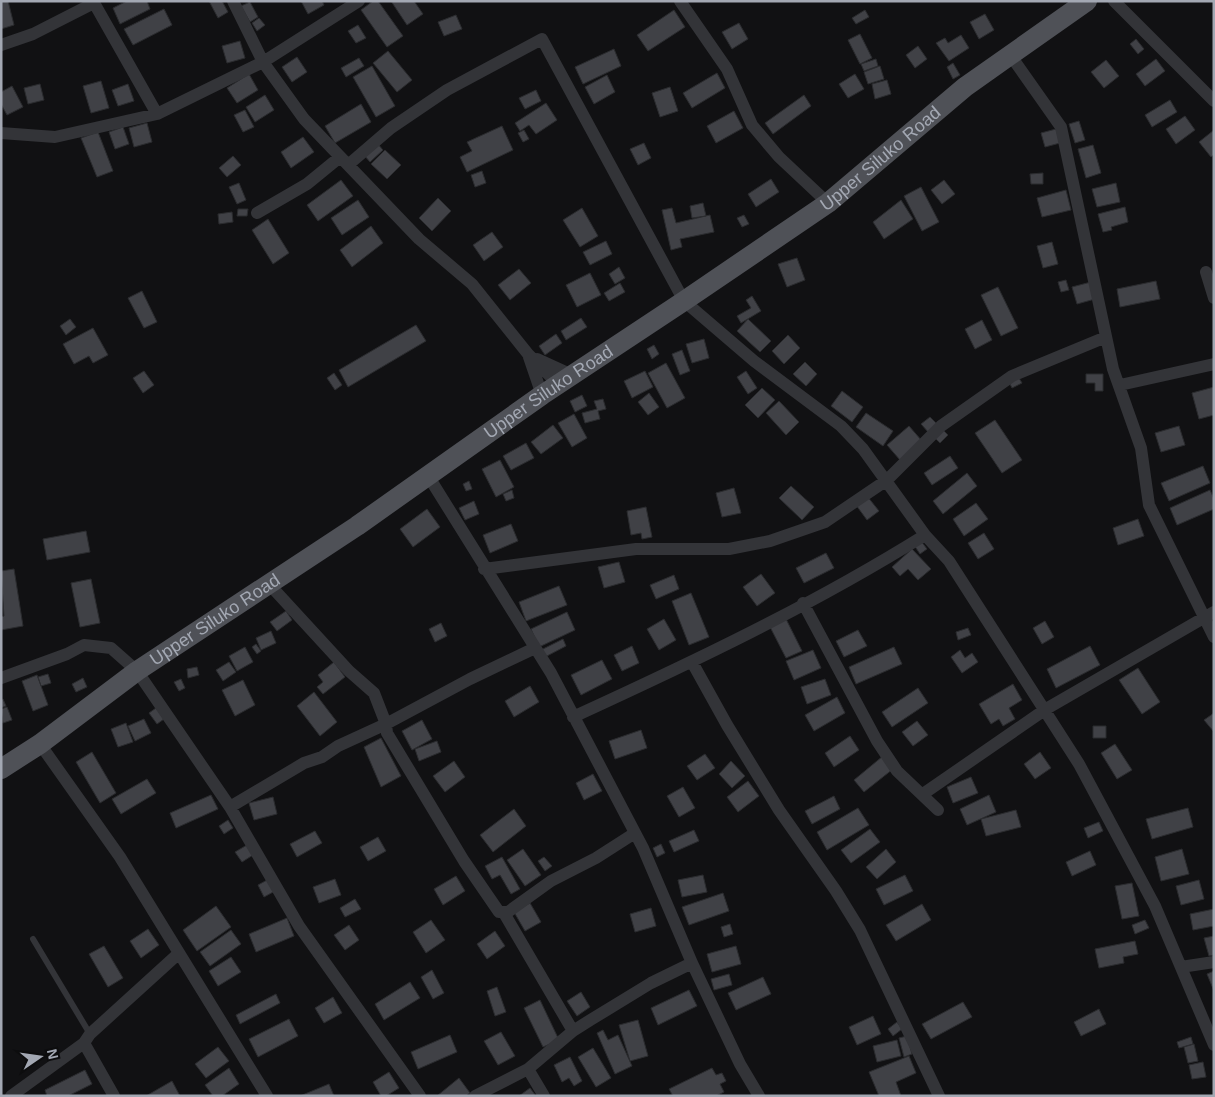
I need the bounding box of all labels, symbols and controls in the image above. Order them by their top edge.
street label: Upper Siluko Road [817,102,945,215]
street label: Upper Siluko Road [480,341,616,443]
street label: Upper Siluko Road [146,570,283,670]
north arrow [15,1032,65,1082]
text: N [44,1047,62,1061]

